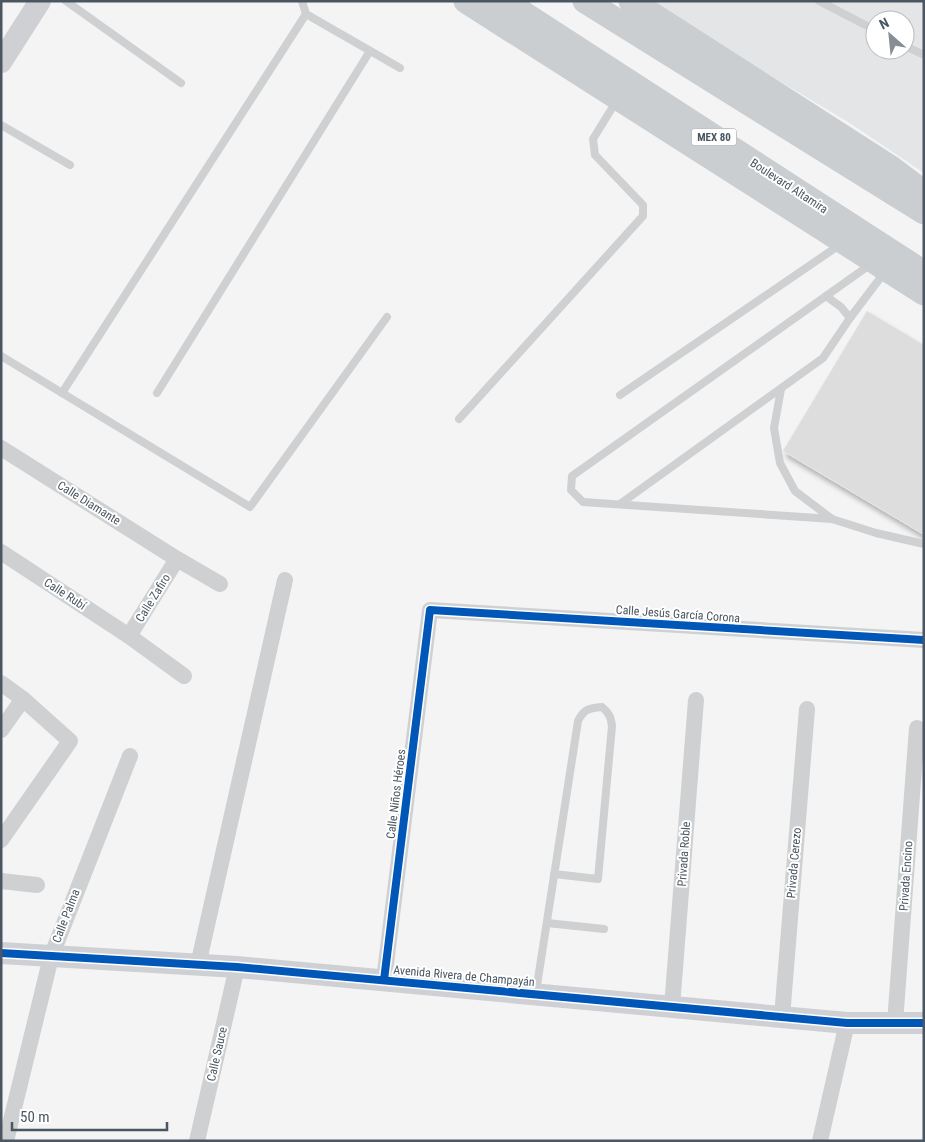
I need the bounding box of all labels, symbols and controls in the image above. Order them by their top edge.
north arrow [865,10,915,60]
text: N [877,14,892,32]
road number: MEX 80 [692,128,736,146]
street label: Boulevard Altamira [748,156,831,216]
street label: Calle Diamante [55,478,123,528]
street label: Calle Zafiro [133,571,173,625]
street label: Calle Rubí [41,575,90,613]
street label: Calle Jesús García Corona [615,603,741,625]
street label: Calle Niños Héroes [384,748,408,840]
street label: Privada Roble [675,821,693,887]
street label: Privada Cerezo [784,827,804,899]
street label: Privada Encino [897,840,915,912]
street label: Calle Palma [49,887,83,945]
street label: Avenida Rivera de Champayán [393,963,535,989]
street label: Calle Sauce [204,1025,230,1083]
scale bar [12,1100,168,1132]
text: 50 m [20,1108,50,1126]

